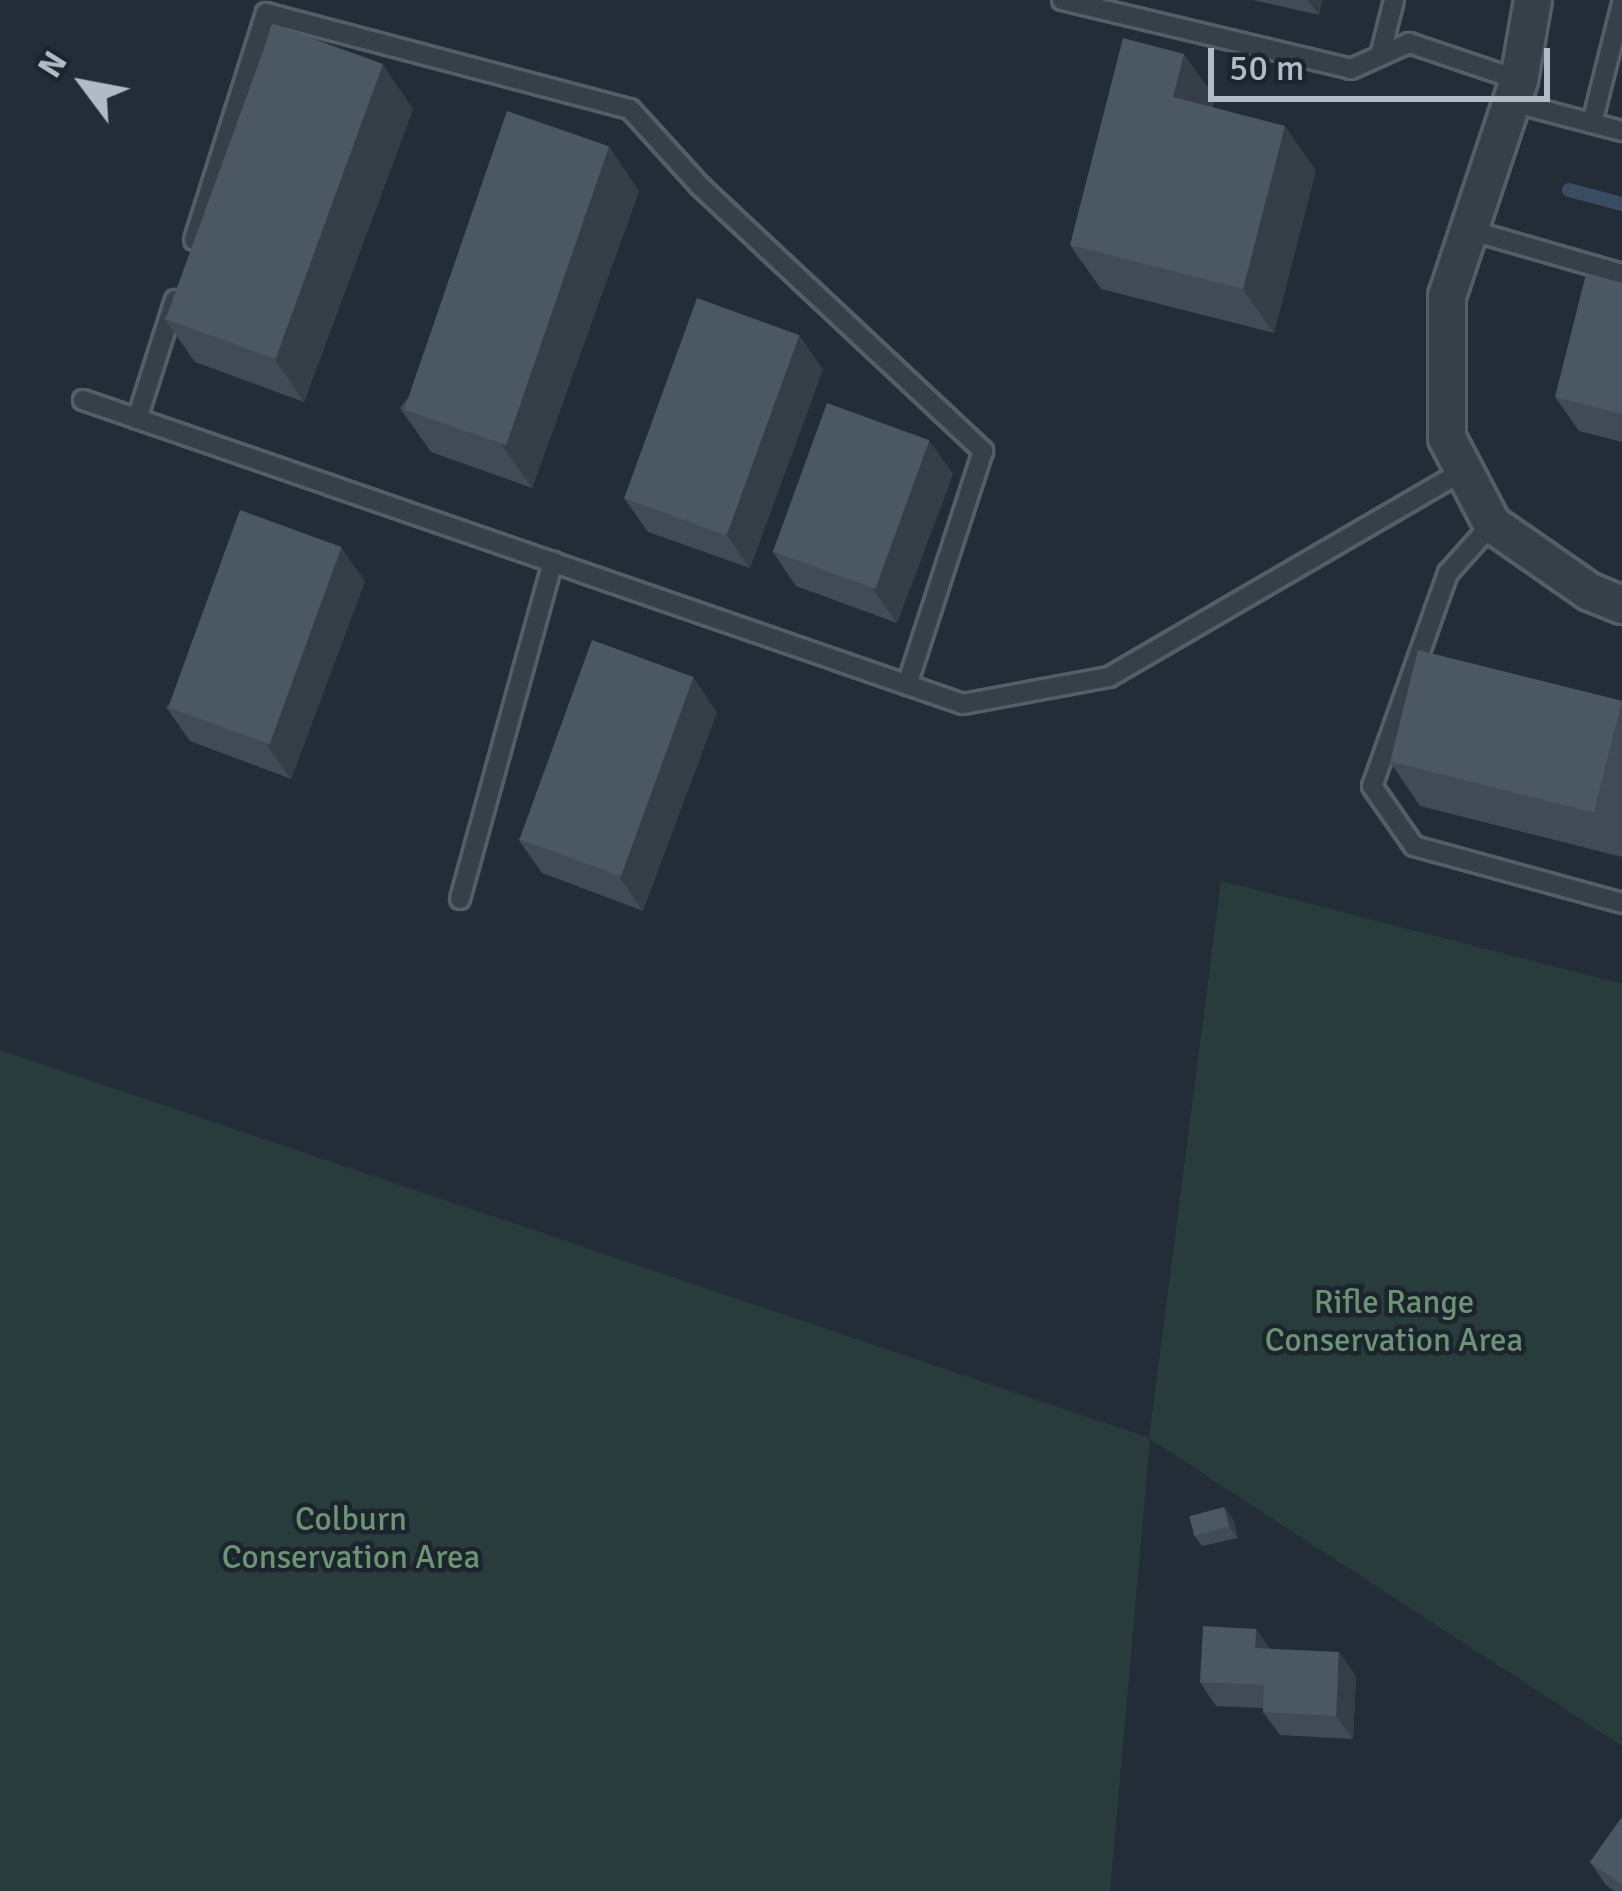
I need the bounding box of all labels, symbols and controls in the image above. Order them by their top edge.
north arrow [24,24,144,144]
scale bar [1214,24,1556,98]
text: N [30,44,77,85]
text: 50 m [1229,46,1305,91]
park label: Rifle Range Conservation Area [1265,1283,1523,1361]
park label: Colburn Conservation Area [222,1500,480,1578]

